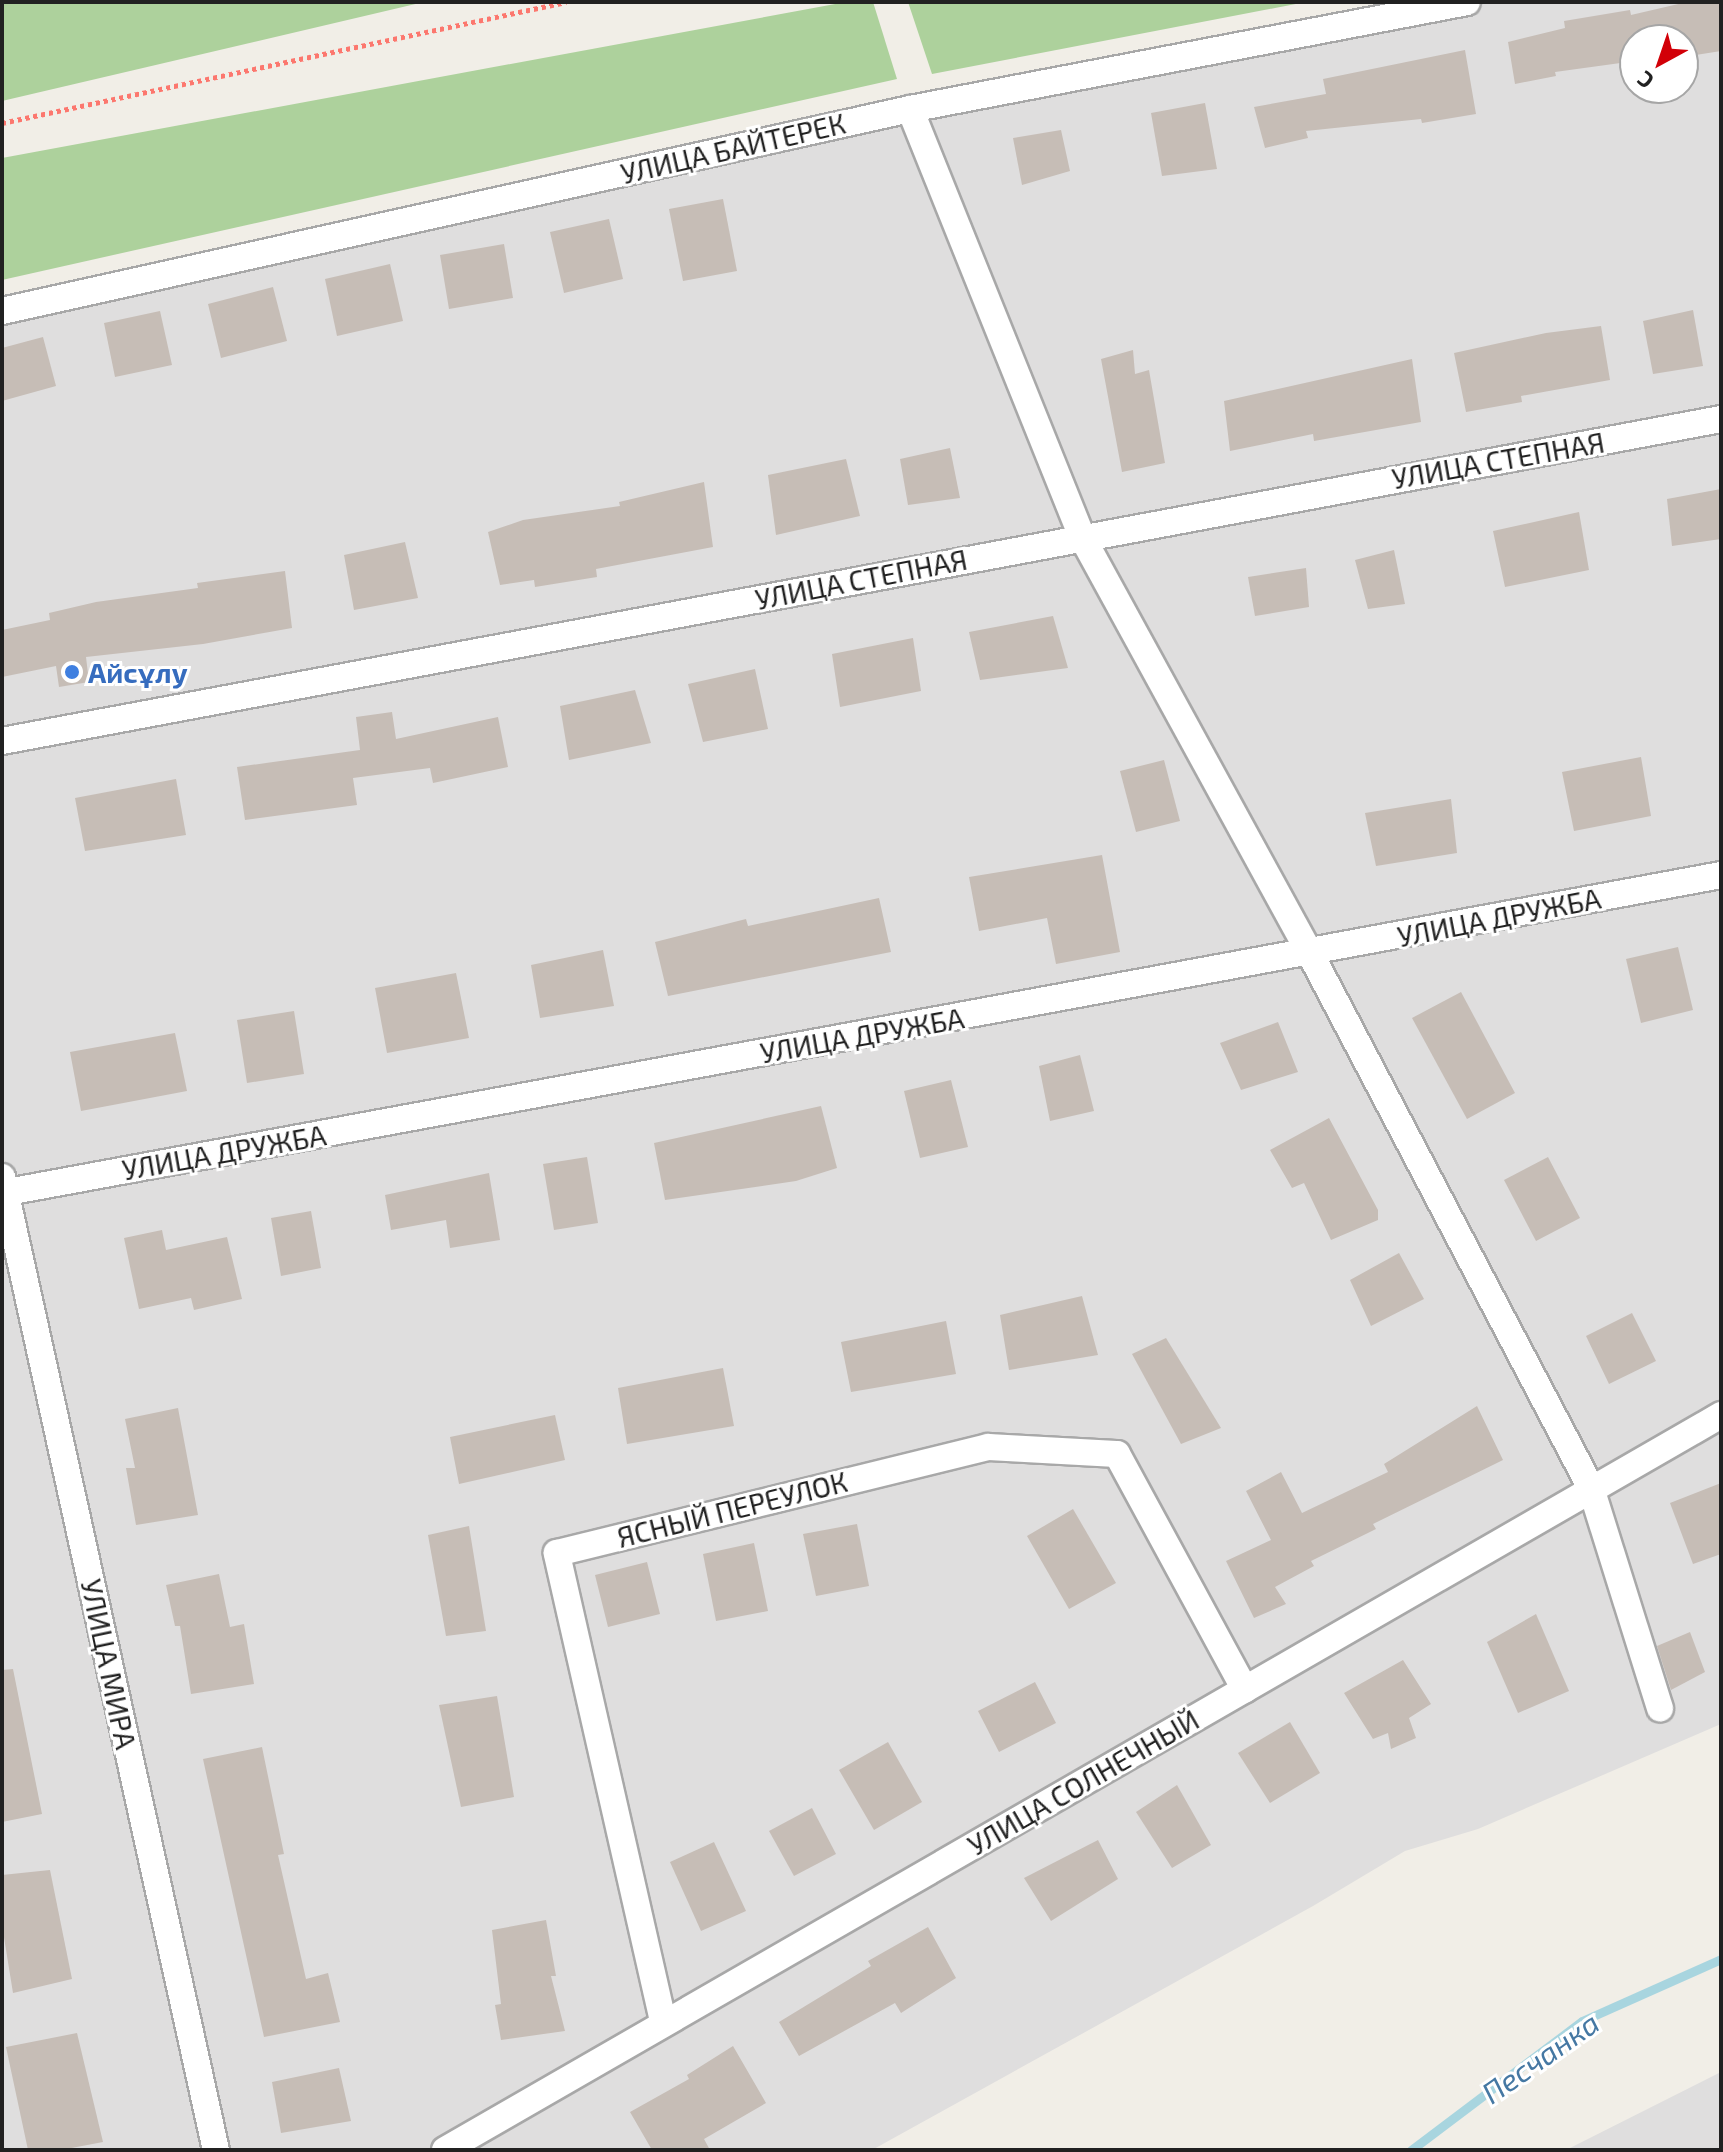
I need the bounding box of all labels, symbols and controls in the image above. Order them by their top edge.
north arrow [1619,24,1699,104]
text: С [1632,67,1658,95]
street label: УЛИЦА БАЙТЕРЕК [617,106,849,190]
street label: УЛИЦА СТЕПНАЯ [1389,425,1607,495]
street label: УЛИЦА СТЕПНАЯ [752,542,970,616]
place label: Айсұлу [88,655,188,689]
marker: Айсұлу [63,663,81,681]
street label: УЛИЦА ДРУЖБА [1394,881,1604,953]
street label: УЛИЦА ДРУЖБА [757,1001,967,1069]
street label: УЛИЦА ДРУЖБА [119,1118,329,1186]
street label: ЯСНЫЙ ПЕРЕУЛОК [613,1464,851,1554]
street label: УЛИЦА МИРА [75,1576,143,1752]
street label: УЛИЦА СОЛНЕЧНЫЙ [962,1702,1204,1862]
water label: Песчанка [1475,2004,1605,2110]

